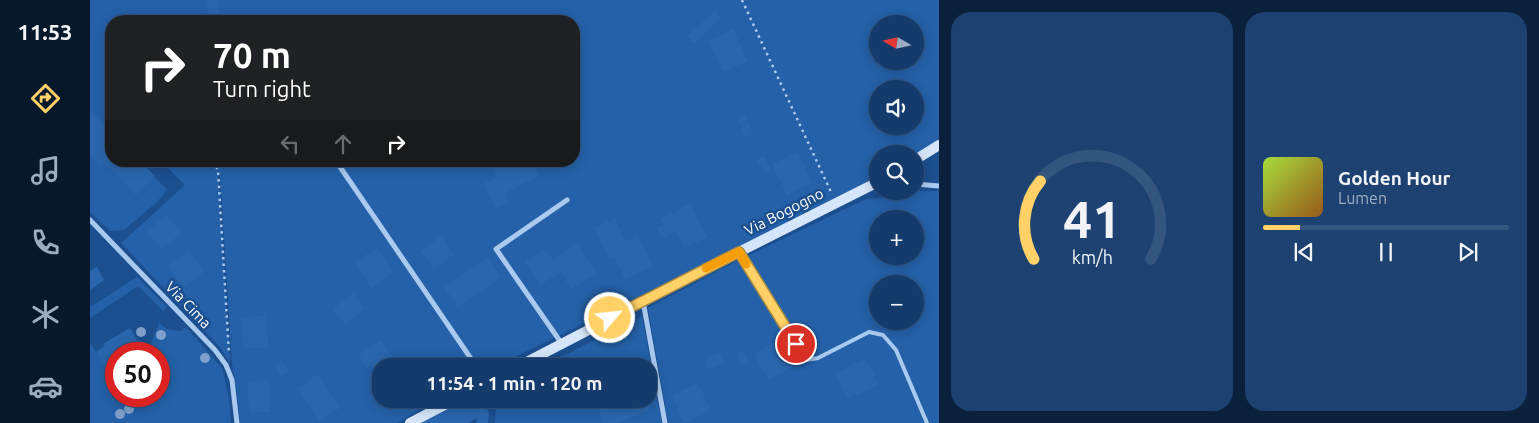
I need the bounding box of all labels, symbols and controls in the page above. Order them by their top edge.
north arrow [869,15,924,70]
map controls [869,15,924,330]
text: 11:53 [17,19,73,44]
icon: right [130,35,195,100]
text: 70 m [213,35,291,75]
text: Turn right [213,76,311,101]
button: sound [869,80,924,135]
icon: directions [28,81,63,116]
icon: left [276,130,304,158]
icon: ahead [329,130,357,158]
icon: right [382,130,410,158]
button: search [869,145,924,200]
icon: music [28,153,63,188]
text: Golden Hour [1338,167,1450,189]
street label: Via Bogogno [741,184,826,239]
text: Lumen [1338,189,1387,207]
text: 41 [1063,190,1121,248]
button: + [869,210,924,265]
icon: phone [28,225,63,260]
icon: previous [1290,238,1318,266]
icon: pause [1372,238,1400,266]
icon: next [1454,238,1482,266]
text: km/h [1071,247,1113,267]
button: − [869,275,924,330]
street label: Via Cima [162,278,215,332]
position arrow [583,291,635,343]
icon: climate [28,297,63,332]
pin [775,323,817,365]
icon: arrive [782,330,810,358]
speed limit sign: 50 [105,342,170,407]
icon: car [28,369,63,404]
text: 11:54 · 1 min · 120 m [427,372,602,394]

